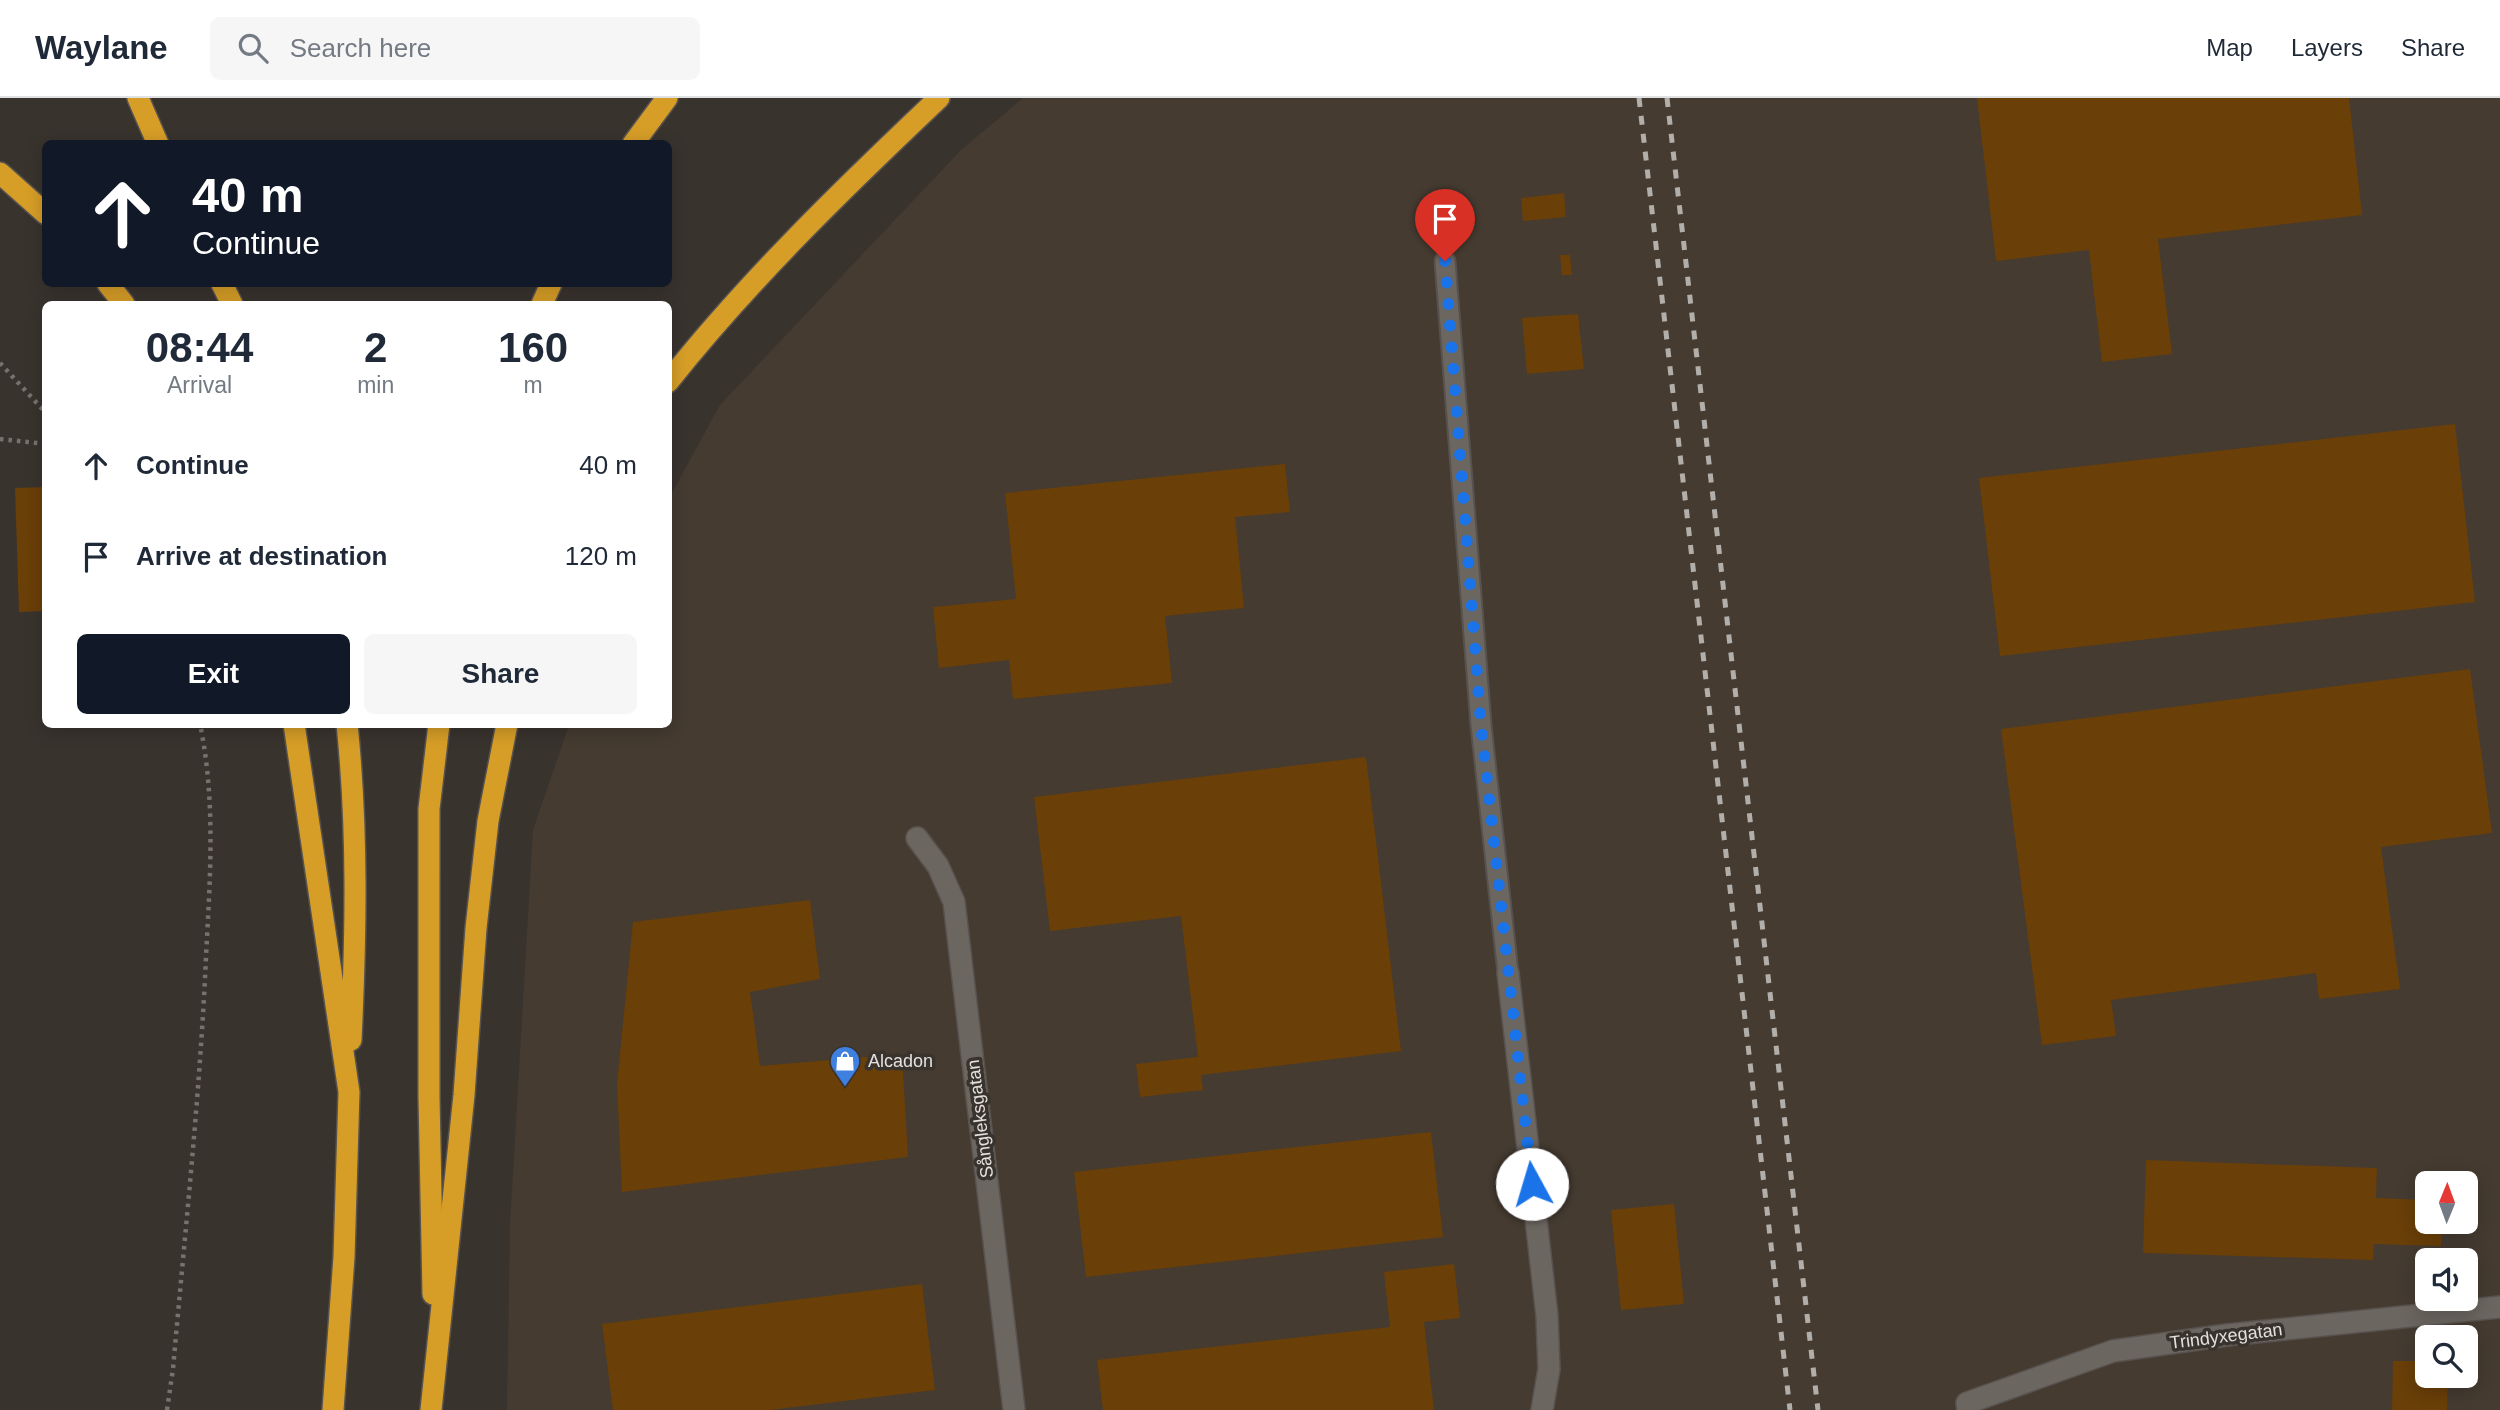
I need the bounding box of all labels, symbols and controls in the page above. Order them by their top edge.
search box [210,17,700,80]
text: Waylane [35,29,168,66]
icon: search [234,29,272,67]
text: Search here [290,33,431,63]
text: Map [2206,34,2253,61]
text: Layers [2291,34,2363,61]
text: Share [2401,34,2465,61]
icon: ahead [77,168,168,259]
text: 40 m [192,168,304,222]
pin [1415,189,1475,261]
icon: arrive [1426,200,1464,238]
text: Continue [192,225,320,261]
text: 08:44 [146,324,253,371]
text: 2 [364,324,387,371]
text: 160 [498,324,568,371]
text: Arrival [167,372,232,398]
text: min [357,372,394,398]
text: m [524,372,543,398]
icon: ahead [77,447,115,485]
text: Continue [136,450,249,480]
text: 40 m [579,450,637,480]
icon: arrive [77,538,115,576]
text: Arrive at destination [136,541,387,571]
text: 120 m [565,541,637,571]
button: Exit [77,634,350,714]
button: Share [364,634,637,714]
shop icon: Alcadon [828,1044,862,1088]
place label: Alcadon [868,1051,933,1071]
street label: Sångleksgatan [963,1059,997,1179]
position arrow [1495,1147,1569,1221]
north arrow [2415,1171,2478,1234]
map controls [2415,1171,2478,1388]
button: sound [2415,1248,2478,1311]
street label: Trindyxegatan [2169,1319,2283,1353]
button: search [2415,1325,2478,1388]

